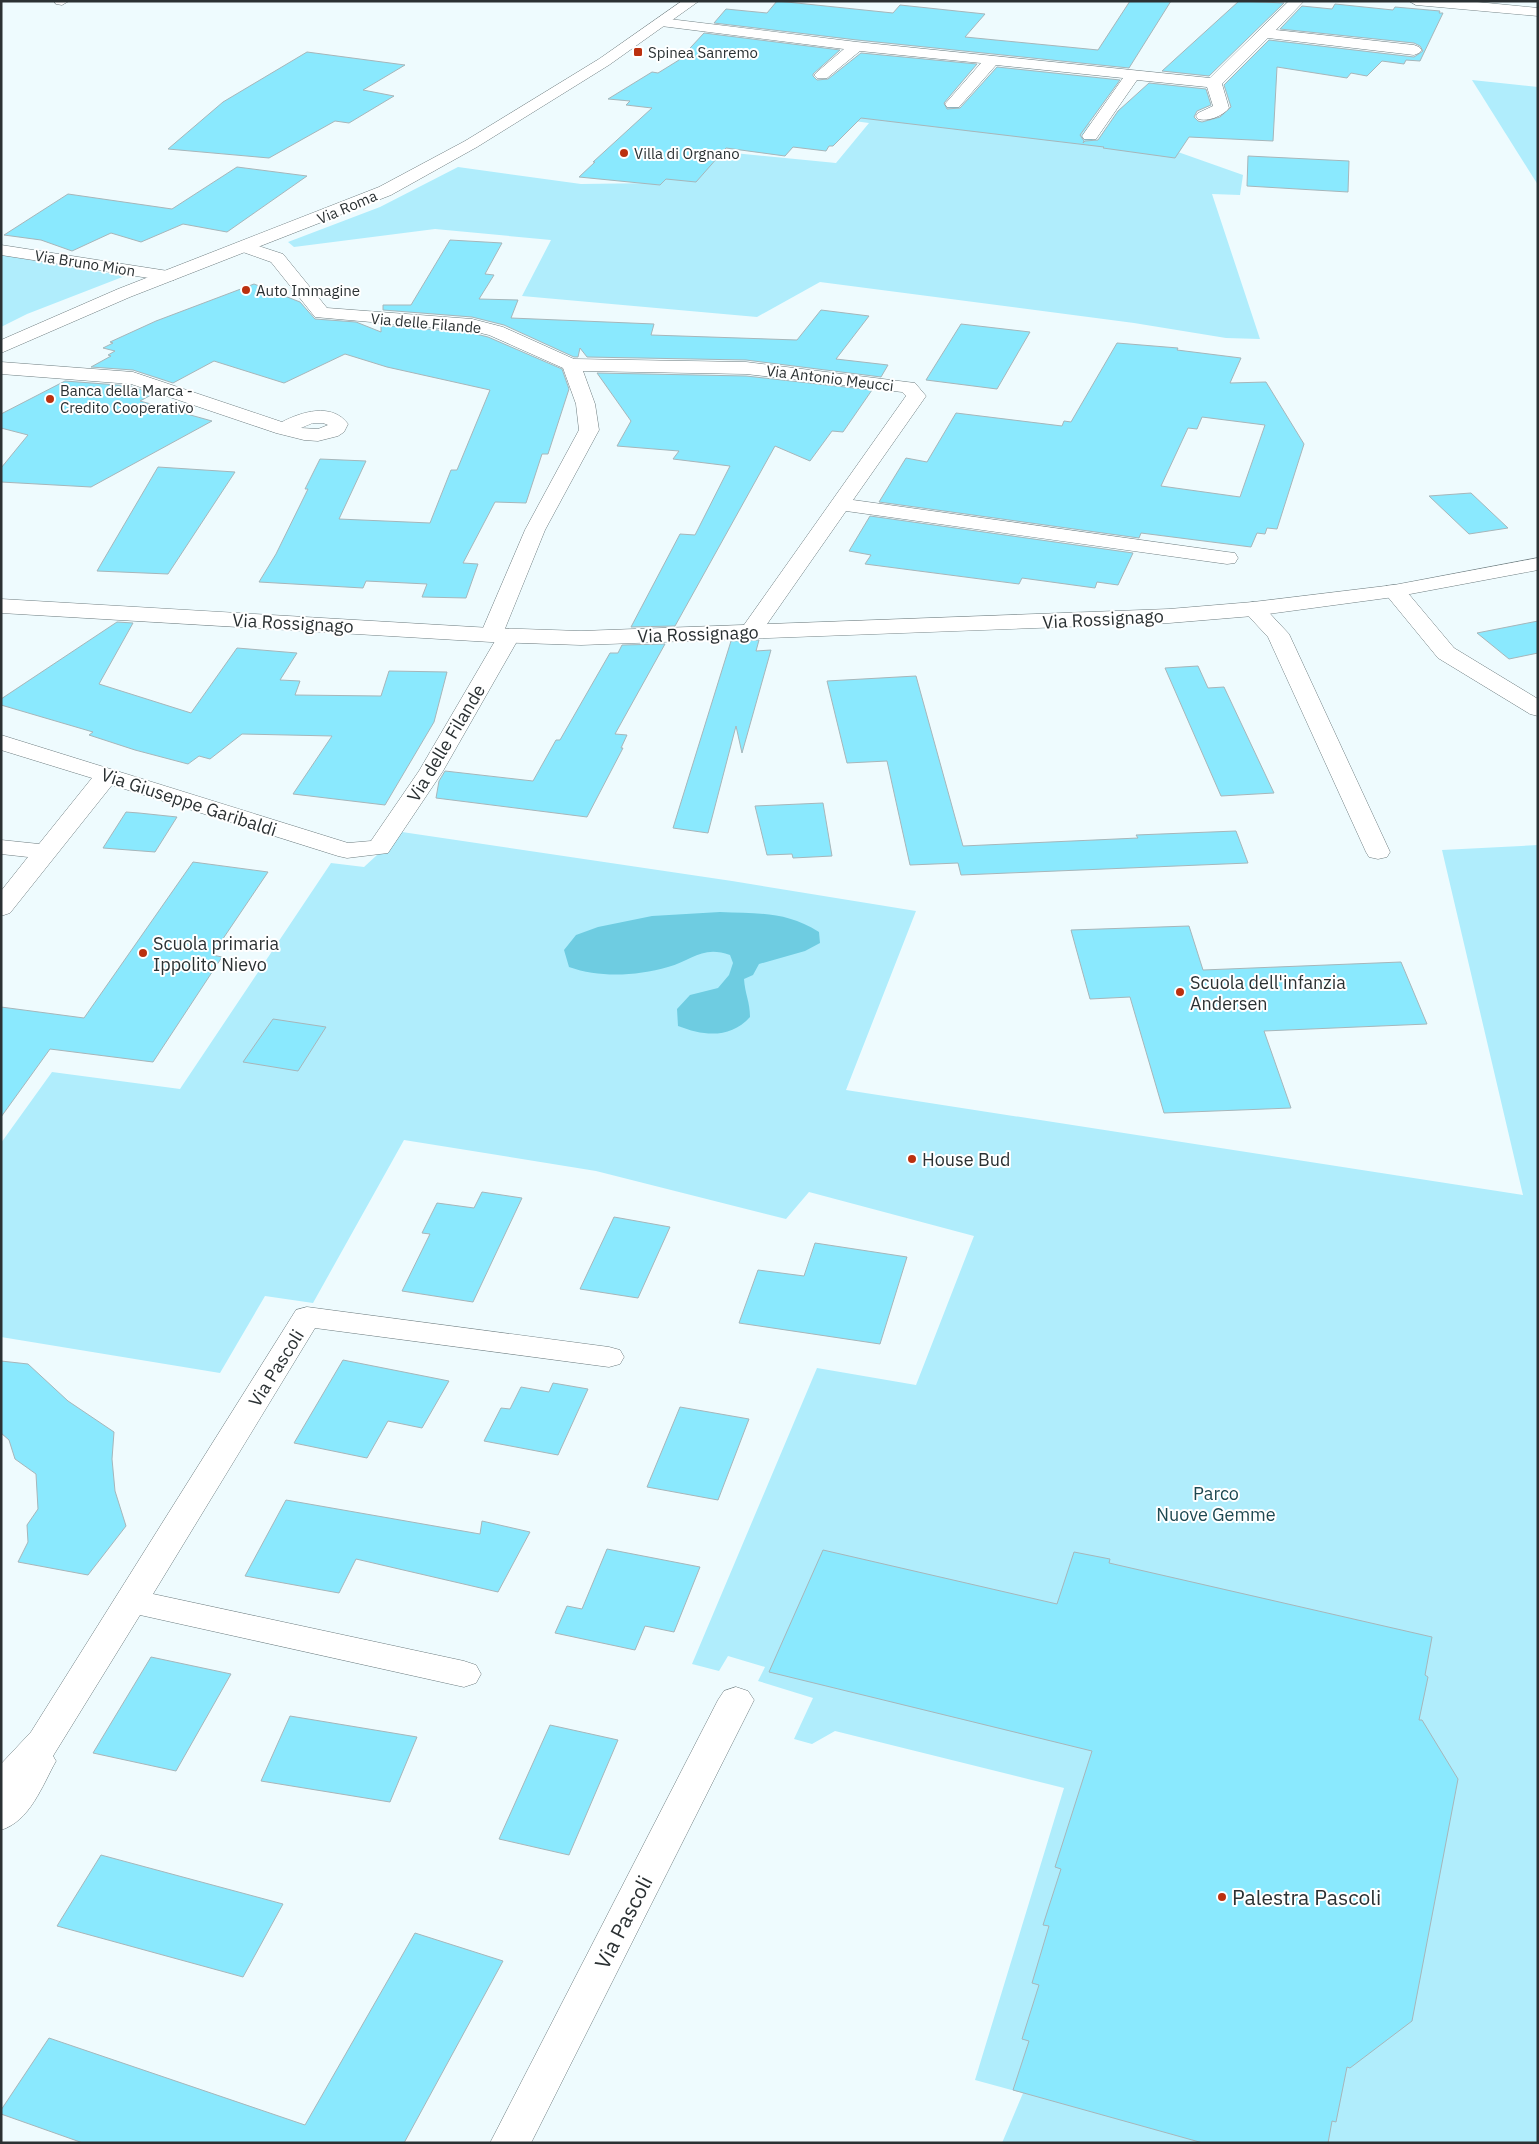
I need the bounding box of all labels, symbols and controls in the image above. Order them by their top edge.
place label: Spinea Sanremo [648,43,758,62]
marker: Spinea Sanremo [632,46,644,58]
place label: Villa di Orgnano [634,144,740,163]
marker: Villa di Orgnano [618,147,630,159]
street label: Via Roma [314,186,380,228]
street label: Via Bruno Mion [33,246,137,280]
place label: Auto Immagine [256,281,360,300]
marker: Auto Immagine [240,284,252,296]
street label: Via delle Filande [370,309,482,337]
street label: Via Antonio Meucci [765,361,895,395]
place label: Banca della Marca - Credito Cooperativo [60,381,194,417]
marker: Banca della Marca - Credito Cooperativo [44,393,56,405]
street label: Via Rossignago [1042,604,1164,634]
street label: Via Rossignago [232,608,354,638]
street label: Via Rossignago [637,620,759,648]
street label: Via delle Filande [402,680,490,806]
street label: Via Giuseppe Garibaldi [98,763,280,841]
place label: Scuola primaria Ippolito Nievo [153,932,280,976]
marker: Scuola primaria Ippolito Nievo [137,947,149,959]
place label: Scuola dell'infanzia Andersen [1190,971,1346,1015]
marker: Scuola dell'infanzia Andersen [1174,986,1186,998]
place label: House Bud [922,1148,1010,1171]
marker: House Bud [906,1153,918,1165]
street label: Via Pascoli [243,1325,309,1411]
park label: Parco Nuove Gemme [1156,1482,1276,1526]
street label: Via Pascoli [588,1871,658,1973]
place label: Palestra Pascoli [1232,1883,1381,1911]
marker: Palestra Pascoli [1216,1891,1228,1903]

